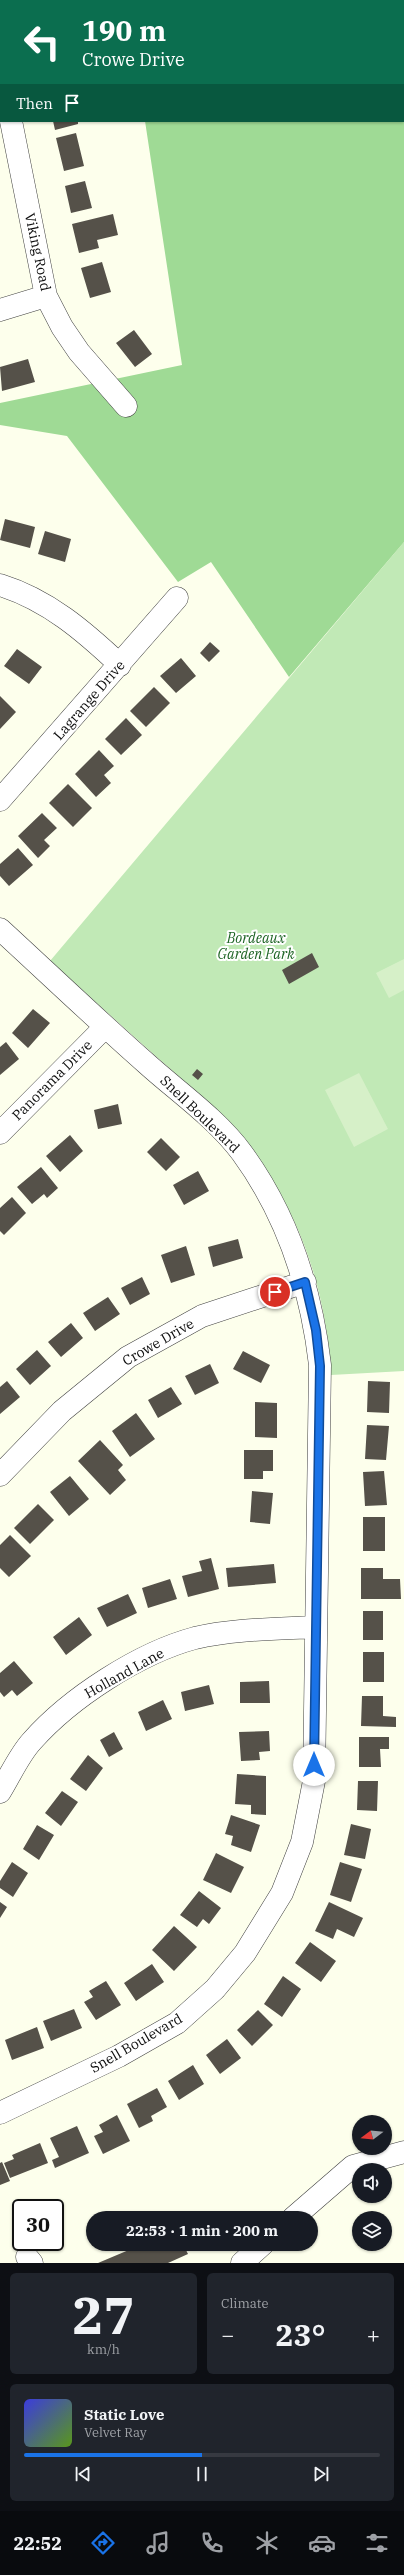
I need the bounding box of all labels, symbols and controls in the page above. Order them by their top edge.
text: 190 m [82,12,166,49]
icon: left [16,16,68,68]
text: Crowe Drive [82,48,185,71]
icon: arrive [61,92,83,114]
text: Then [16,94,53,113]
street label: Viking Road [21,211,55,293]
street label: Lagrange Drive [49,656,129,744]
park label: Bordeaux Garden Park [218,929,295,963]
street label: Panorama Drive [8,1036,96,1124]
street label: Snell Boulevard [156,1072,244,1157]
pin [258,1275,292,1309]
icon: arrive [264,1281,286,1303]
street label: Crowe Drive [119,1314,197,1370]
street label: Holland Lane [81,1644,167,1702]
position arrow [293,1744,335,1786]
street label: Snell Boulevard [87,2009,186,2077]
north arrow [352,2115,392,2155]
map controls [352,2115,392,2251]
button: sound [352,2163,392,2203]
speed limit sign: 30 [12,2199,64,2251]
button: layers [352,2211,392,2251]
text: 22:53 · 1 min · 200 m [126,2221,278,2240]
text: 27 [72,2281,135,2348]
text: Climate [221,2295,268,2312]
text: 23° [275,2315,326,2354]
text: − [221,2320,234,2349]
text: + [367,2320,380,2349]
text: km/h [87,2341,120,2358]
text: Static Love [84,2405,164,2424]
text: Velvet Ray [84,2424,147,2441]
icon: previous [72,2463,94,2485]
icon: pause [191,2463,213,2485]
icon: next [310,2463,332,2485]
icon: directions [89,2529,117,2557]
icon: music [144,2529,172,2557]
icon: phone [198,2529,226,2557]
icon: climate [253,2529,281,2557]
icon: car [308,2529,336,2557]
icon: filters [363,2529,391,2557]
text: 22:52 [13,2532,62,2555]

